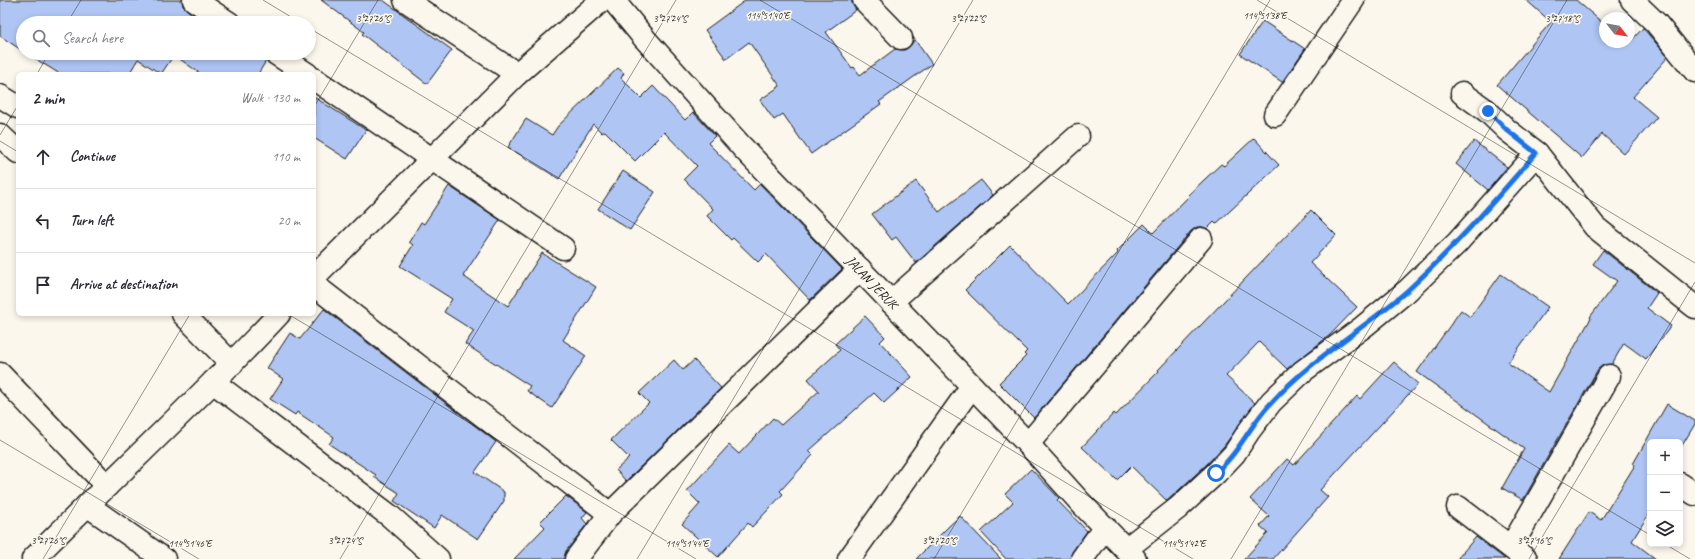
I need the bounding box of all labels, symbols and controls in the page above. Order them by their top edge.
text: 114°51'40"E [746,9,791,22]
text: 114°51'38"E [1243,9,1288,22]
text: 3°27'26"S [356,12,392,25]
text: 3°27'24"S [653,12,689,25]
text: 3°27'22"S [951,12,987,25]
text: 3°27'18"S [1545,12,1581,25]
north arrow [1599,12,1635,48]
search box [16,16,316,60]
icon: search [30,27,52,49]
text: Search here [62,29,123,48]
text: 2 min [32,88,65,109]
text: Walk · 130 m [241,90,300,106]
route end [1479,102,1497,120]
icon: ahead [32,146,54,168]
text: Continue [70,147,115,166]
text: 110 m [272,149,300,165]
icon: left [32,210,54,232]
text: Turn left [70,211,113,230]
text: 20 m [278,213,300,229]
street label: JALAN JERUK [841,251,903,314]
icon: arrive [32,274,54,296]
text: Arrive at destination [70,275,177,294]
map controls [1647,439,1683,547]
button: + [1647,439,1683,475]
route start [1207,464,1225,482]
button: − [1647,475,1683,511]
button: layers [1647,511,1683,547]
text: 3°27'26"S [31,534,67,547]
text: 3°27'24"S [328,534,364,547]
text: 3°27'20"S [922,534,958,547]
text: 3°27'16"S [1517,534,1553,547]
text: 114°51'46"E [168,537,213,550]
text: 114°51'44"E [665,537,710,550]
text: 114°51'42"E [1162,537,1207,550]

